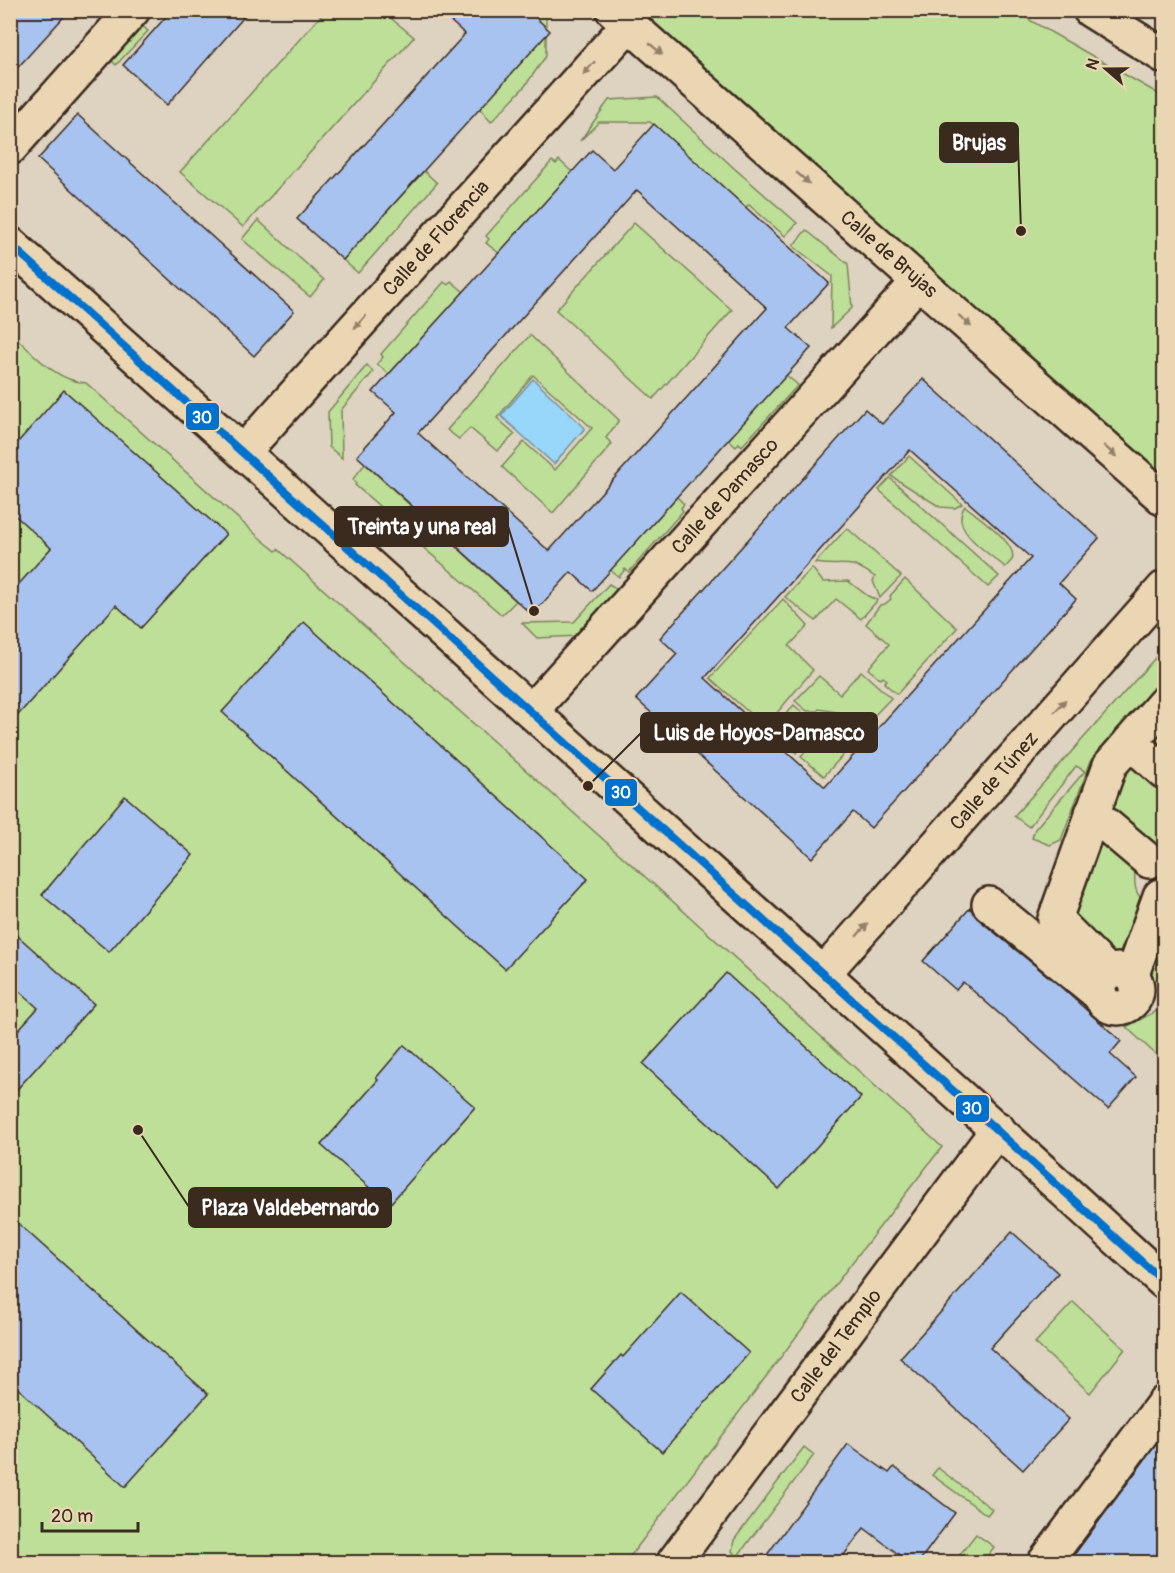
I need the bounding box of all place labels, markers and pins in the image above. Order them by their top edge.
callout: Brujas [940,123,1018,162]
callout: Treinta y una real [335,507,508,546]
callout: Luis de Hoyos-Damasco [641,713,877,752]
callout: Plaza Valdebernardo [189,1188,391,1227]

